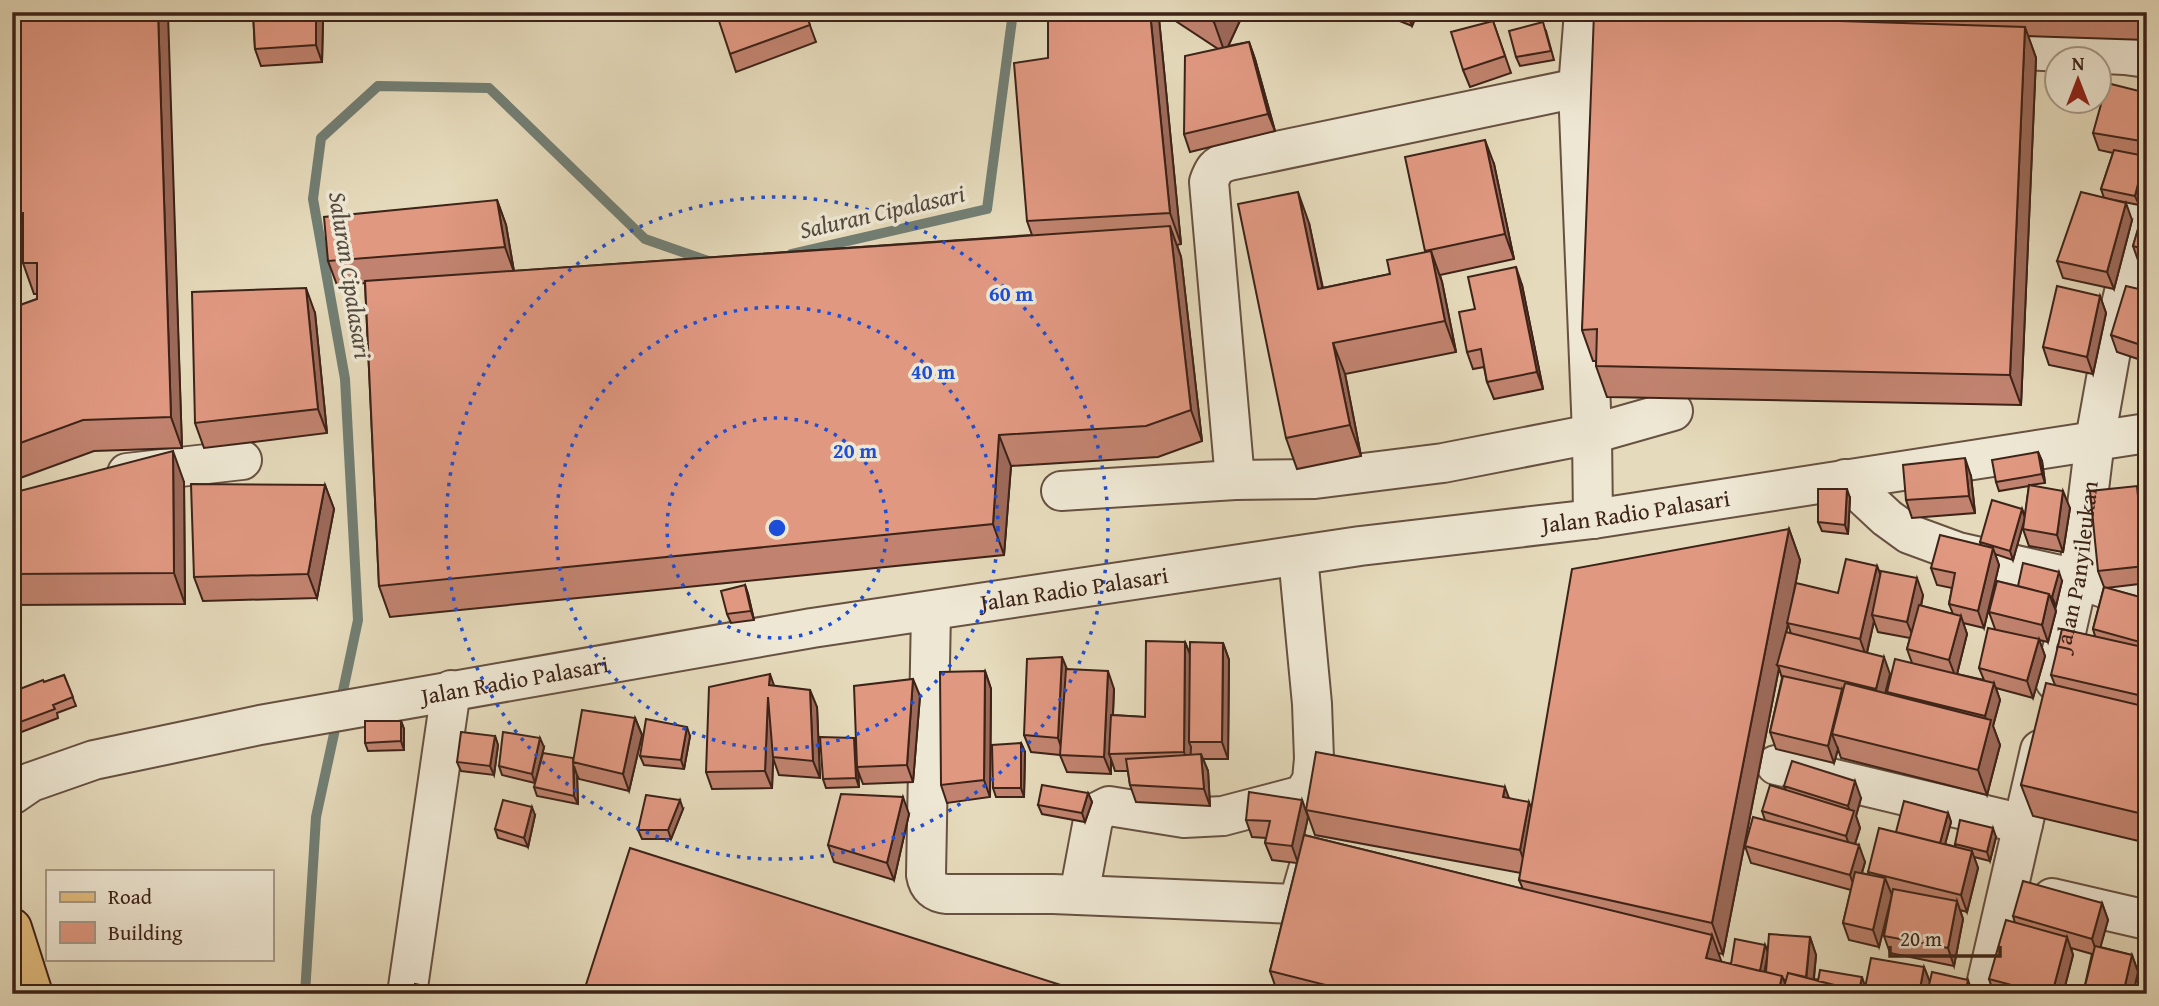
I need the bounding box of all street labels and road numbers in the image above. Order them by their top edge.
street label: Jalan Panyileukan [2044,479,2106,658]
street label: Jalan Radio Palasari [1537,481,1732,541]
street label: Jalan Radio Palasari [975,558,1170,619]
street label: Jalan Radio Palasari [415,647,611,713]

